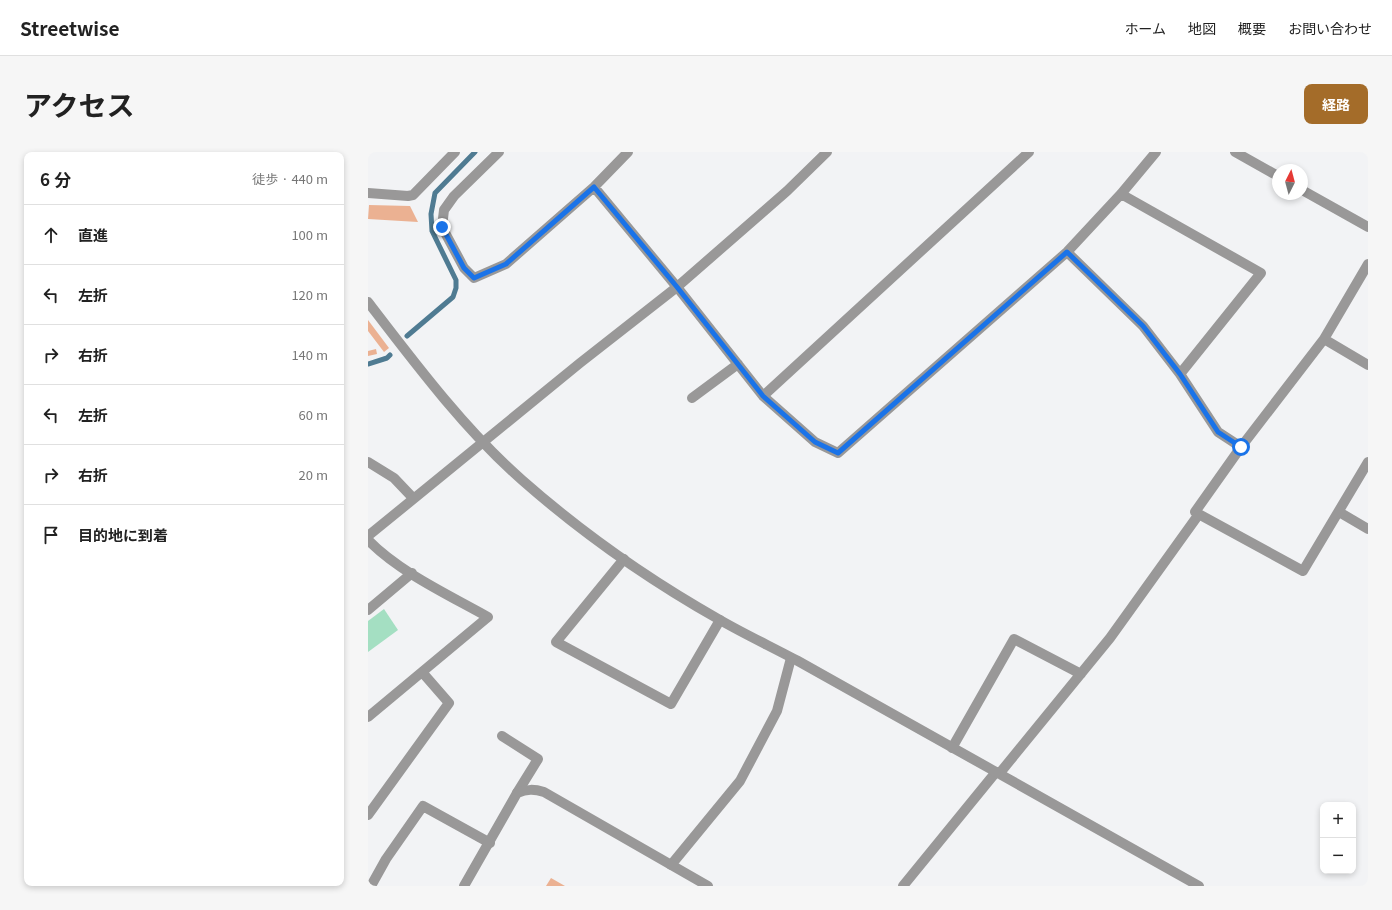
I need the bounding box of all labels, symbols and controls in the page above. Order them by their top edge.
text: Streetwise [20,14,120,41]
text: ホーム [1124,18,1166,38]
text: 地図 [1188,18,1216,38]
text: 概要 [1238,18,1266,38]
text: お問い合わせ [1288,18,1372,38]
text: アクセス [24,84,135,124]
button: 経路 [1304,84,1368,124]
north arrow [1272,164,1308,200]
text: 6 分 [40,166,71,191]
text: 徒歩 · 440 m [252,169,328,188]
route end [433,218,451,236]
icon: ahead [40,224,62,246]
text: 直進 [78,224,108,245]
text: 100 m [291,225,328,244]
icon: left [40,284,62,306]
text: 左折 [78,284,108,305]
text: 120 m [291,285,328,304]
icon: right [40,344,62,366]
text: 右折 [78,344,108,365]
text: 140 m [291,345,328,364]
icon: left [40,404,62,426]
text: 左折 [78,404,108,425]
text: 60 m [299,405,328,424]
route start [1232,438,1250,456]
icon: right [40,464,62,486]
text: 右折 [78,464,108,485]
text: 20 m [299,465,328,484]
icon: arrive [40,524,62,546]
text: 目的地に到着 [78,524,168,545]
map controls [1320,802,1356,874]
button: + [1320,802,1356,838]
button: − [1320,838,1356,874]

